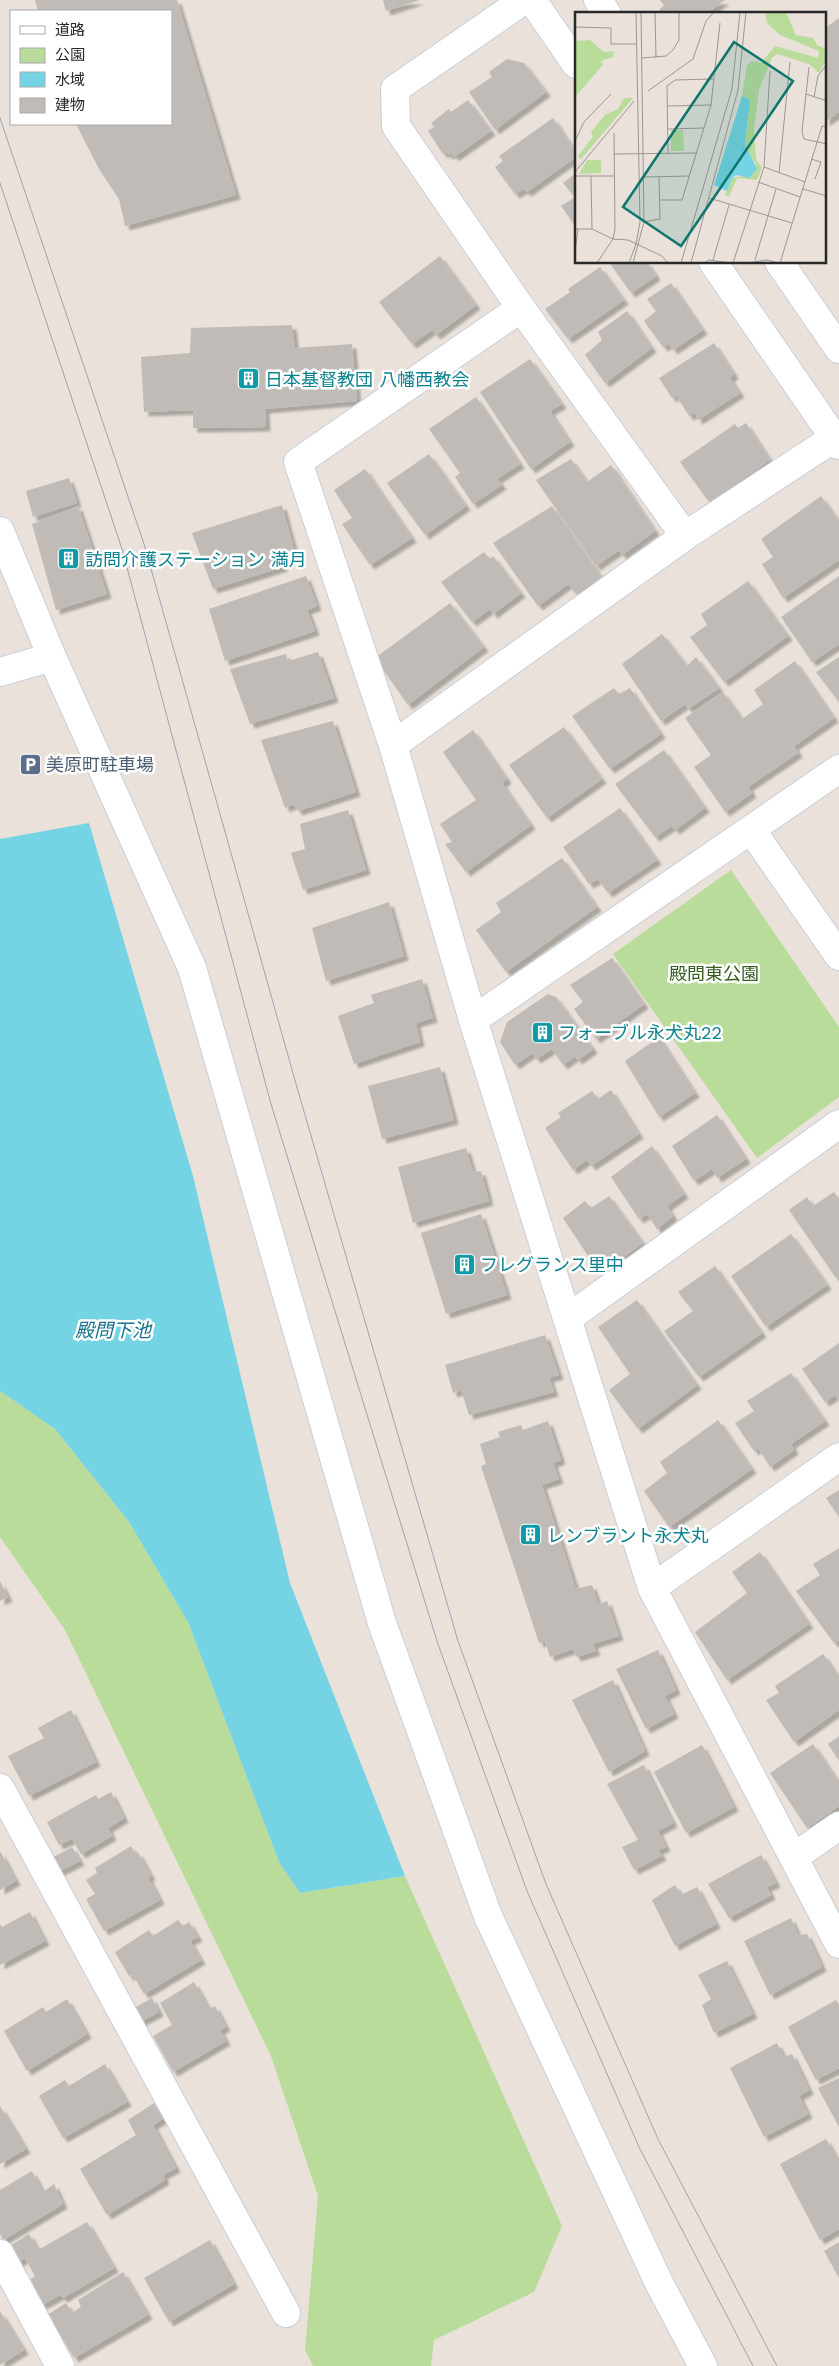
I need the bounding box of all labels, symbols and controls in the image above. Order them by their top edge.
legend [10,10,172,125]
inset map [575,12,826,264]
text: 道路 [55,21,85,39]
text: 公園 [55,46,85,64]
text: 水域 [55,71,85,89]
text: 建物 [55,96,85,114]
building icon: 日本基督教団 八幡西教会 [237,367,261,391]
place label: 日本基督教団 八幡西教会 [265,369,469,390]
building icon: 訪問介護ステーション 満月 [57,547,81,571]
place label: 訪問介護ステーション 満月 [85,549,307,570]
parking icon: 美原町駐車場 [18,752,42,776]
place label: 美原町駐車場 [46,754,154,775]
park label: 殿問東公園 [669,963,759,984]
building icon: フォーブル永犬丸22 [530,1020,554,1044]
place label: フォーブル永犬丸22 [558,1022,722,1043]
building icon: フレグランス里中 [452,1252,476,1276]
place label: フレグランス里中 [480,1254,624,1275]
water label: 殿問下池 [75,1319,153,1342]
building icon: レンブラント永犬丸 [519,1523,543,1547]
place label: レンブラント永犬丸 [547,1525,708,1546]

